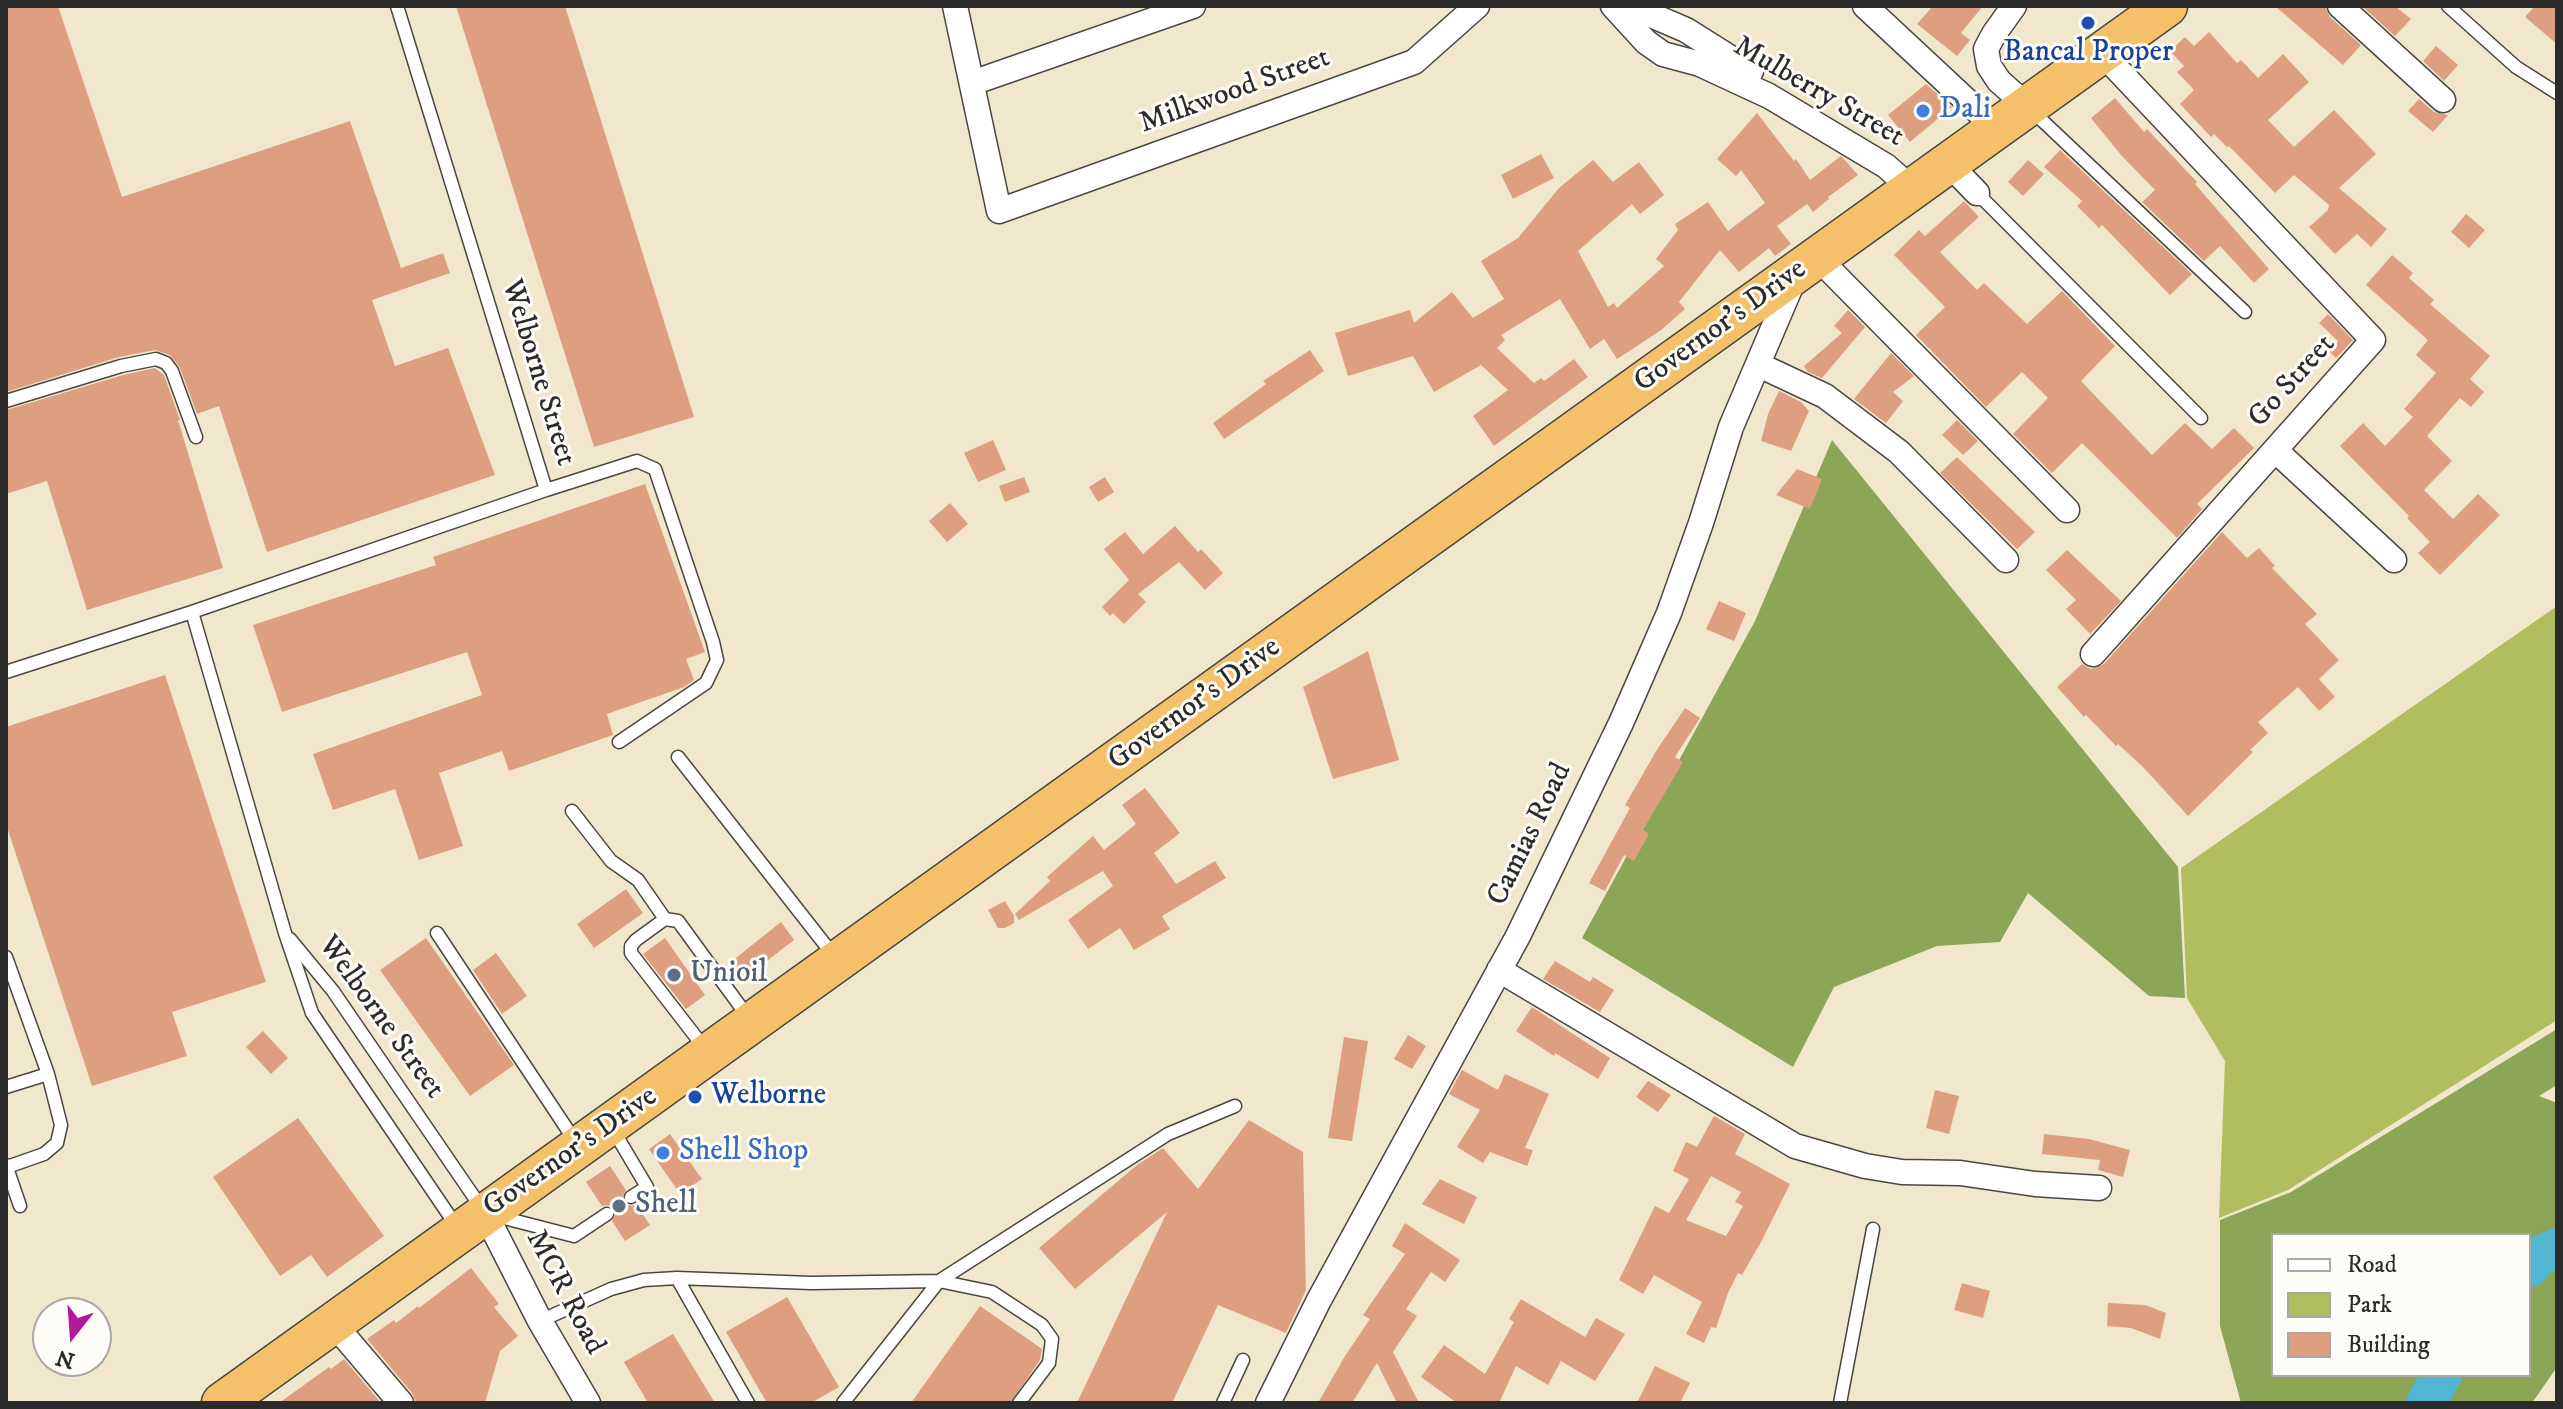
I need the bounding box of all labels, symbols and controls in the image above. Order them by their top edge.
marker: Bancal Proper [2079,14,2097,32]
street label: Mulberry Street [1726,30,1910,156]
place label: Bancal Proper [2003,36,2173,72]
street label: Milkwood Street [1135,41,1335,143]
place label: Dali [1939,93,1991,129]
marker: Dali [1914,102,1932,120]
street label: Governor's Drive [1628,252,1814,402]
street label: Welborne Street [492,276,582,470]
street label: Go Street [2242,328,2344,436]
street label: Governor's Drive [1102,630,1288,780]
street label: Camias Road [1481,758,1581,912]
street label: Welborne Street [309,930,451,1106]
place label: Unioil [690,957,767,993]
marker: Unioil [665,966,683,984]
place label: Welborne [711,1079,826,1115]
street label: Governor's Drive [477,1080,665,1226]
marker: Welborne [686,1088,704,1106]
place label: Shell Shop [679,1135,808,1171]
marker: Shell Shop [654,1144,672,1162]
place label: Shell [635,1188,697,1224]
marker: Shell [610,1197,628,1215]
street label: MCR Road [516,1225,612,1361]
legend [2271,1233,2531,1377]
text: Road [2347,1250,2397,1280]
text: Park [2347,1290,2392,1320]
north arrow [32,1297,112,1377]
text: Building [2347,1330,2430,1360]
text: N [53,1343,78,1374]

